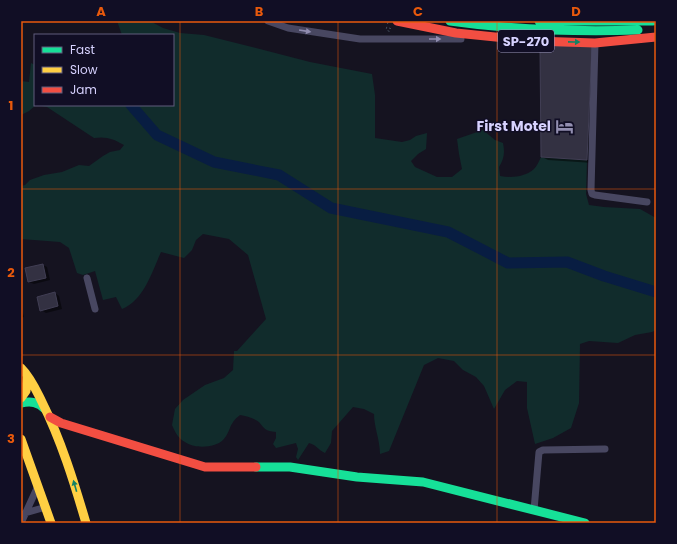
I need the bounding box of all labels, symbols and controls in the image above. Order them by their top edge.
text: A [96,2,106,21]
text: B [255,2,264,21]
text: C [413,2,423,21]
text: D [571,2,581,21]
one-way arrow [299,28,311,34]
road number: SP-270 [498,30,554,52]
legend [34,34,174,106]
one-way arrow [429,36,442,42]
one-way arrow [568,39,581,45]
text: Fast [70,41,95,58]
text: Slow [70,61,98,78]
text: Jam [70,81,97,98]
text: 1 [9,96,13,115]
place label: First Motel [477,116,551,136]
hotel icon: First Motel [554,116,574,136]
text: 2 [7,263,15,282]
text: 3 [7,429,15,448]
one-way arrow [72,479,78,491]

